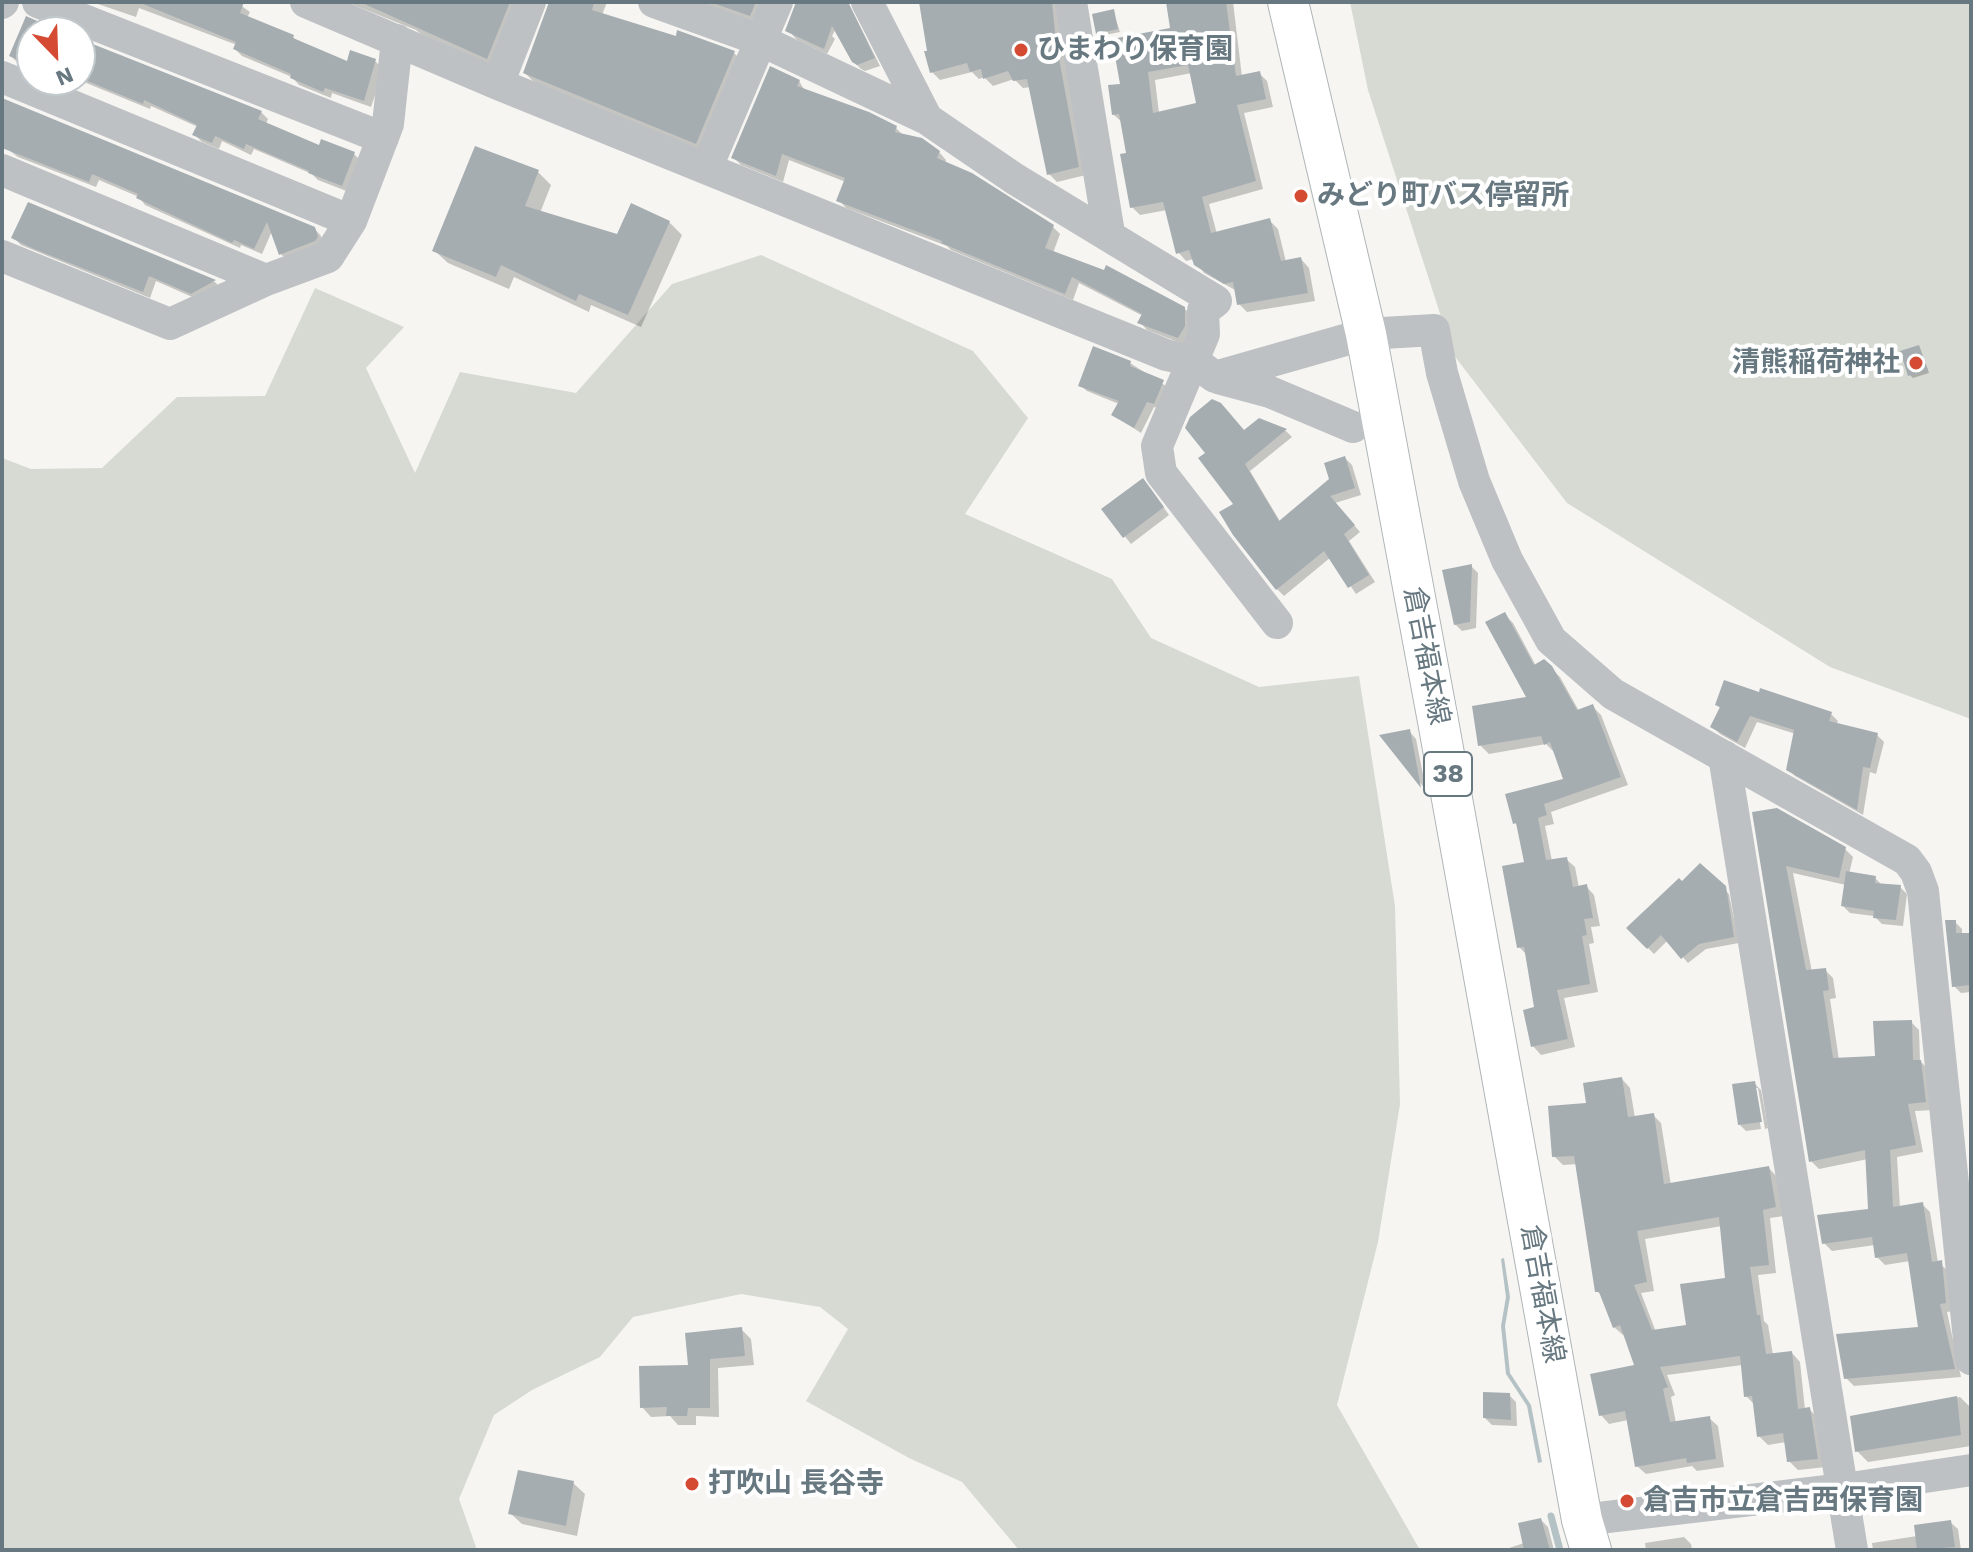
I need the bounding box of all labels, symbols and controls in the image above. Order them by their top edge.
north arrow [16,16,96,96]
place label: ひまわり保育園 [1037,33,1233,67]
marker: ひまわり保育園 [1012,41,1030,59]
text: N [52,62,77,91]
place label: みどり町バス停留所 [1317,179,1569,213]
marker: みどり町バス停留所 [1292,187,1310,205]
place label: 清熊稲荷神社 [1732,346,1900,380]
marker: 清熊稲荷神社 [1907,354,1925,372]
street label: 倉吉福本線 [1396,584,1456,728]
road number: 38 [1424,752,1472,796]
street label: 倉吉福本線 [1513,1222,1571,1366]
place label: 打吹山 長谷寺 [708,1467,884,1501]
marker: 打吹山 長谷寺 [683,1475,701,1493]
place label: 倉吉市立倉吉西保育園 [1643,1484,1923,1518]
marker: 倉吉市立倉吉西保育園 [1618,1492,1636,1510]

